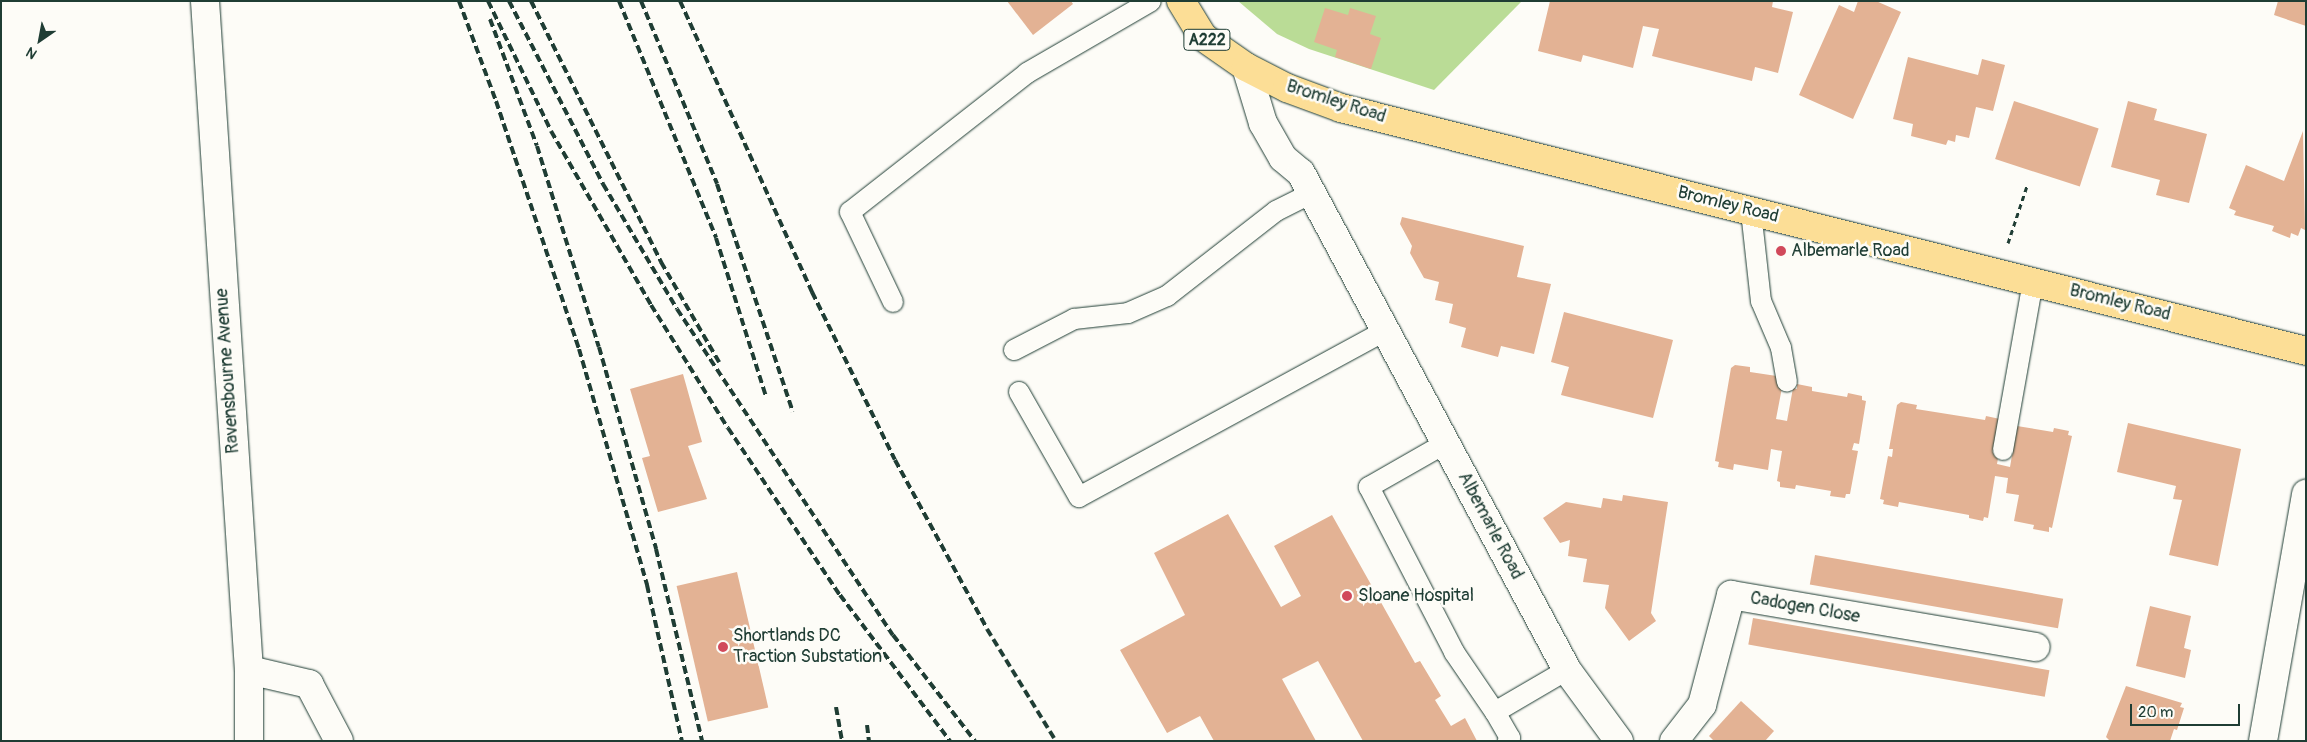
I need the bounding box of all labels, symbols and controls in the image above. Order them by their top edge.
north arrow [15,15,65,65]
road number: A222 [1183,26,1231,54]
text: N [23,43,40,63]
street label: Bromley Road [1283,76,1389,128]
street label: Bromley Road [1675,182,1781,228]
place label: Albemarle Road [1791,240,1910,262]
marker: Albemarle Road [1775,245,1787,257]
street label: Bromley Road [2067,280,2173,326]
street label: Ravensbourne Avenue [211,288,245,454]
street label: Albemarle Road [1453,469,1527,583]
place label: Sloane Hospital [1358,585,1474,607]
street label: Cadogen Close [1748,588,1862,628]
marker: Sloane Hospital [1340,589,1354,603]
place label: Shortlands DC Traction Substation [733,626,882,669]
marker: Shortlands DC Traction Substation [717,641,729,653]
scale bar [2132,694,2242,726]
text: 20 m [2138,703,2173,722]

